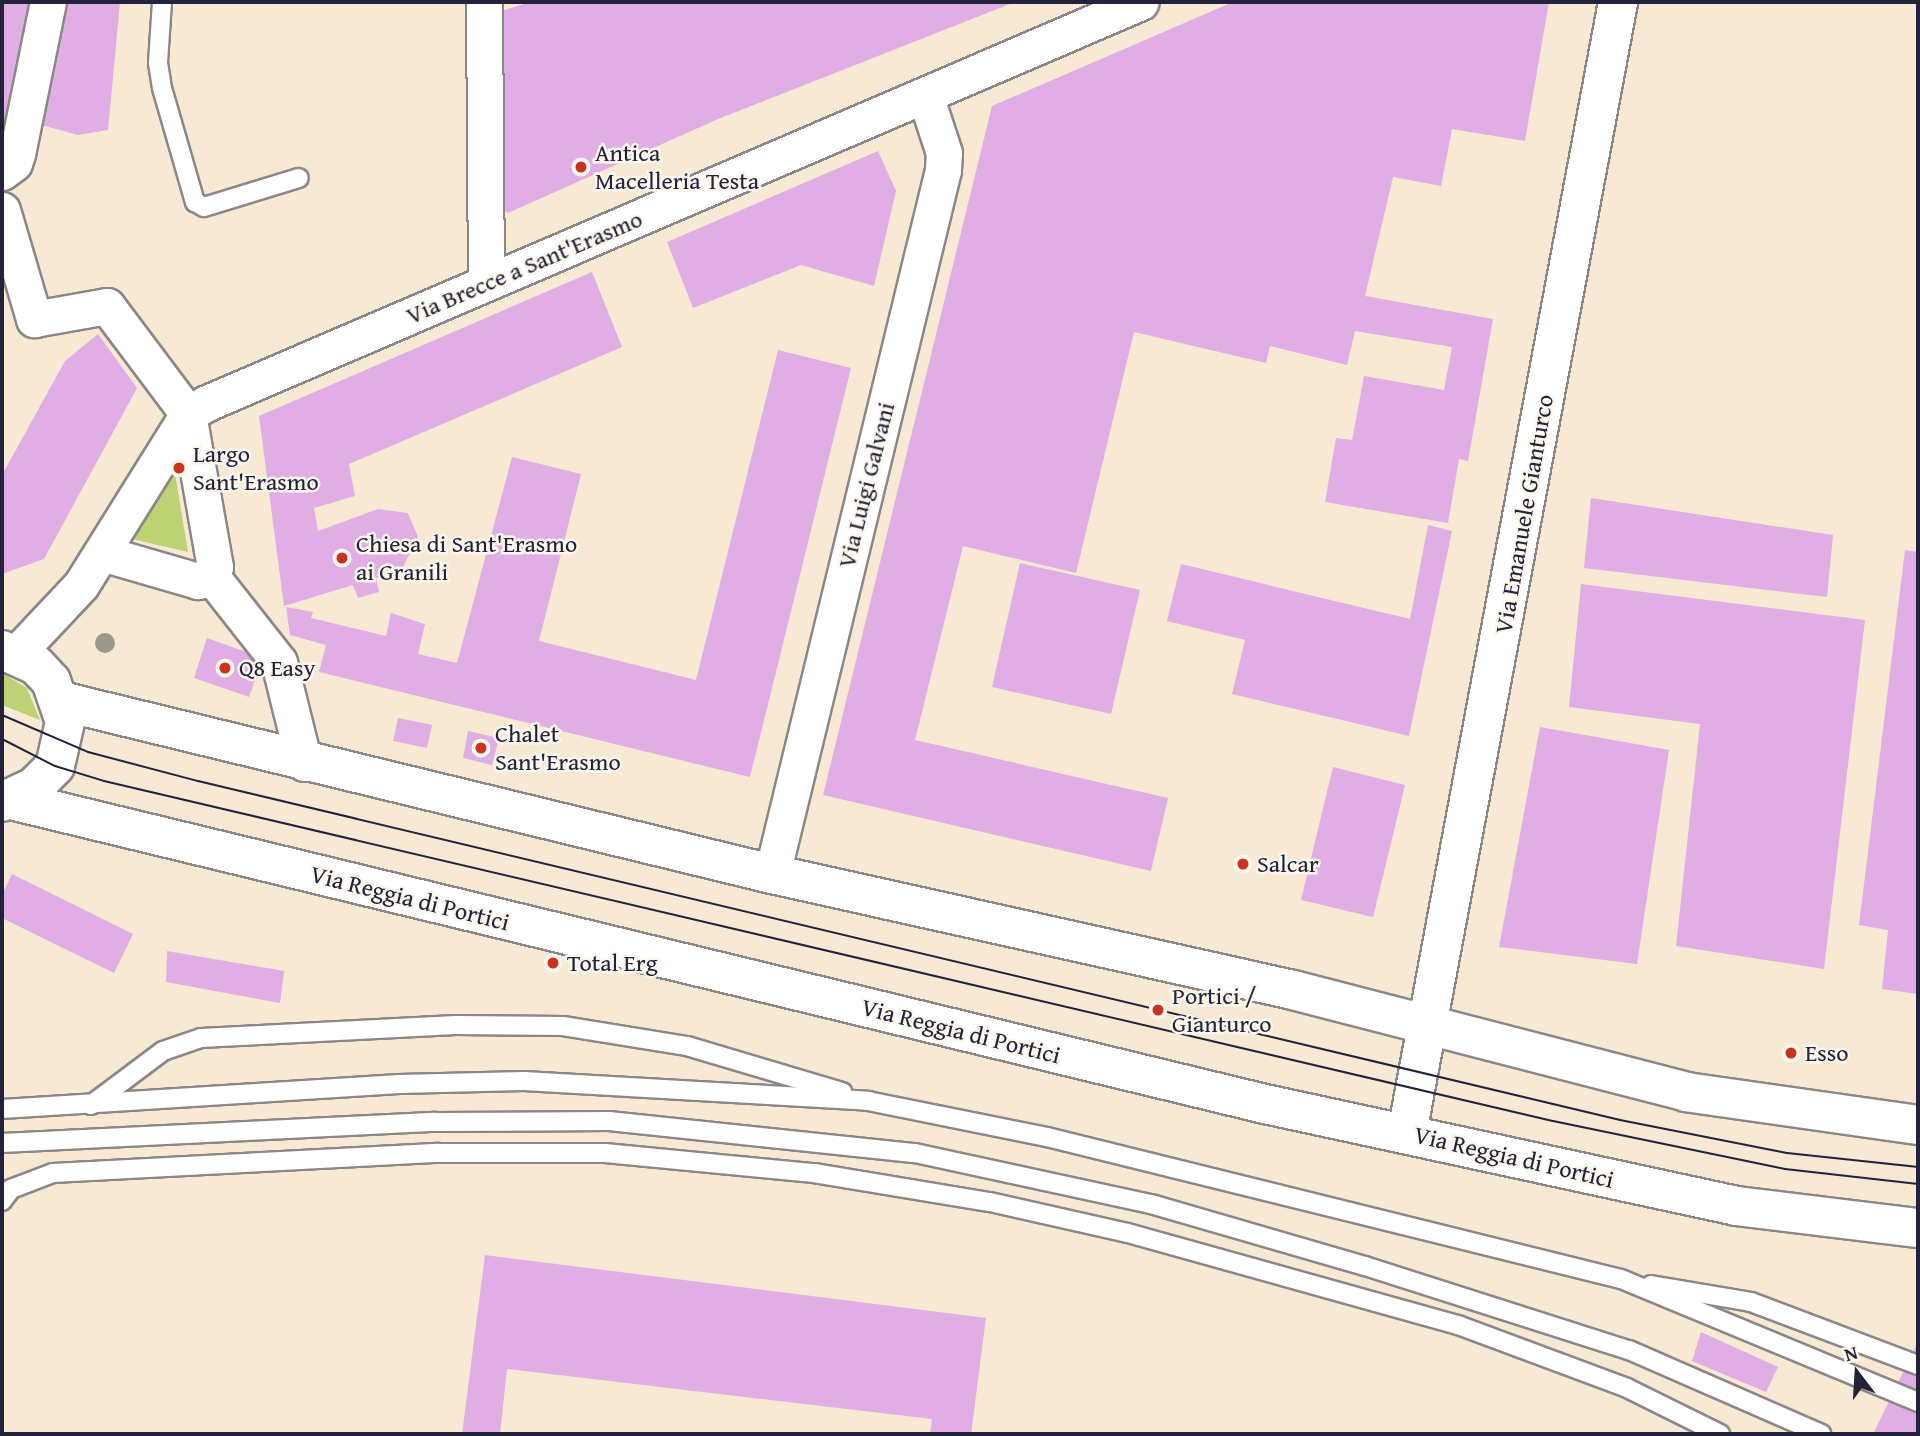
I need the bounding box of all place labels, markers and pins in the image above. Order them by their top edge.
place label: Antica Macelleria Testa [595,139,759,195]
marker: Antica Macelleria Testa [573,159,589,175]
place label: Largo Sant'Erasmo [193,440,319,496]
marker: Largo Sant'Erasmo [171,460,187,476]
place label: Chiesa di Sant'Erasmo ai Granili [356,530,577,586]
marker: Chiesa di Sant'Erasmo ai Granili [334,550,350,566]
place label: Q8 Easy [239,654,315,682]
marker: Q8 Easy [217,660,233,676]
place label: Chalet Sant'Erasmo [495,720,621,776]
marker: Chalet Sant'Erasmo [473,740,489,756]
place label: Salcar [1257,850,1319,878]
marker: Salcar [1235,856,1251,872]
place label: Total Erg [567,949,658,977]
marker: Total Erg [545,955,561,971]
place label: Portici / Gianturco [1172,982,1272,1038]
marker: Portici / Gianturco [1150,1002,1166,1018]
place label: Esso [1805,1039,1848,1067]
marker: Esso [1783,1045,1799,1061]

